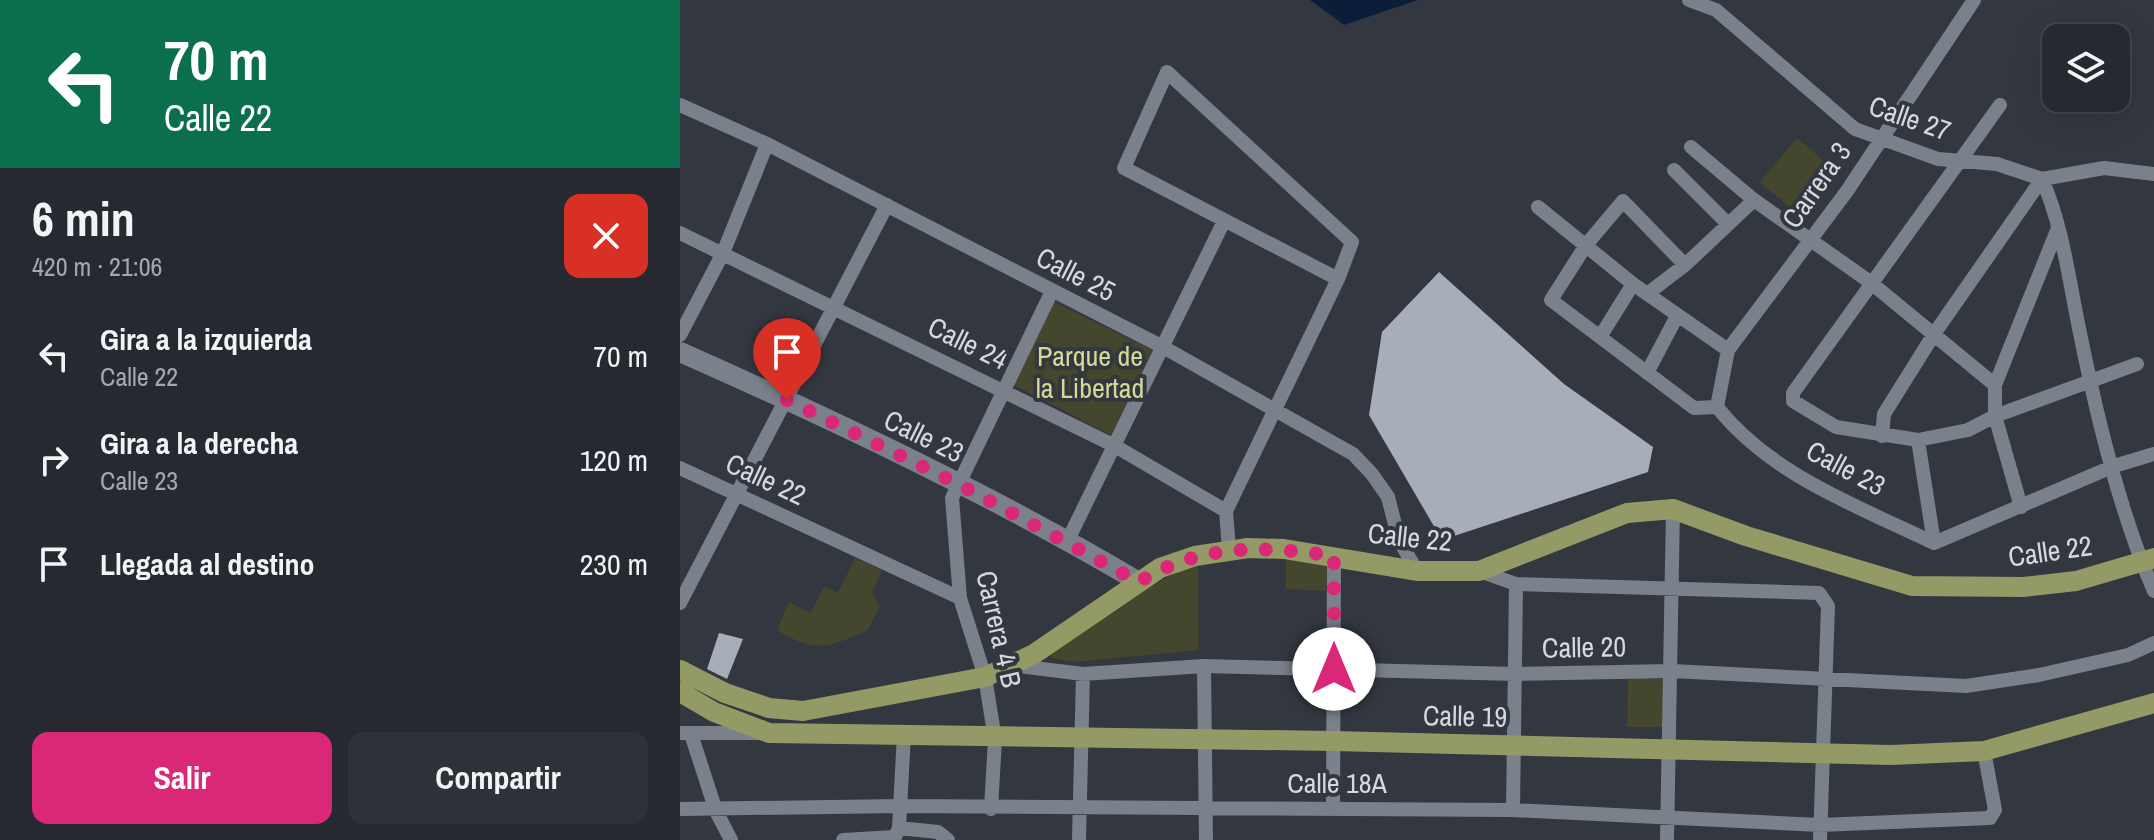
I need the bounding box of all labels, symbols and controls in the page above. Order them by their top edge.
text: 70 m [164,22,269,97]
map controls [2042,24,2130,112]
button: layers [2042,24,2130,112]
icon: left [32,32,136,136]
street label: Calle 27 [1864,86,1956,150]
text: Calle 22 [164,94,272,142]
street label: Carrera 3 [1773,134,1859,236]
text: 6 min [32,186,135,251]
button: close [564,194,648,278]
street label: Calle 25 [1030,238,1122,310]
text: 420 m · 21:06 [32,249,162,284]
street label: Calle 24 [922,307,1014,379]
pin [753,318,821,400]
text: Gira a la izquierda [100,319,312,359]
icon: arrive [765,330,809,374]
icon: left [32,334,76,378]
text: 70 m [593,336,648,376]
park label: Parque de la Libertad [1036,337,1144,407]
text: Calle 22 [100,359,178,394]
street label: Calle 23 [878,400,970,472]
text: Gira a la derecha [100,423,298,463]
street label: Calle 23 [1800,431,1892,505]
icon: right [32,438,76,482]
text: 120 m [580,440,648,480]
street label: Calle 22 [720,444,812,514]
text: Calle 23 [100,463,178,498]
street label: Calle 22 [1366,514,1454,560]
street label: Calle 22 [2006,526,2094,576]
icon: arrive [32,542,76,586]
text: Llegada al destino [100,544,315,584]
text: 230 m [580,544,648,584]
street label: Carrera 4 B [967,567,1031,691]
position arrow [1292,627,1376,711]
street label: Calle 20 [1542,627,1626,667]
street label: Calle 19 [1423,696,1507,736]
button: Salir [32,732,332,824]
button: Compartir [348,732,648,824]
street label: Calle 18A [1287,764,1387,802]

